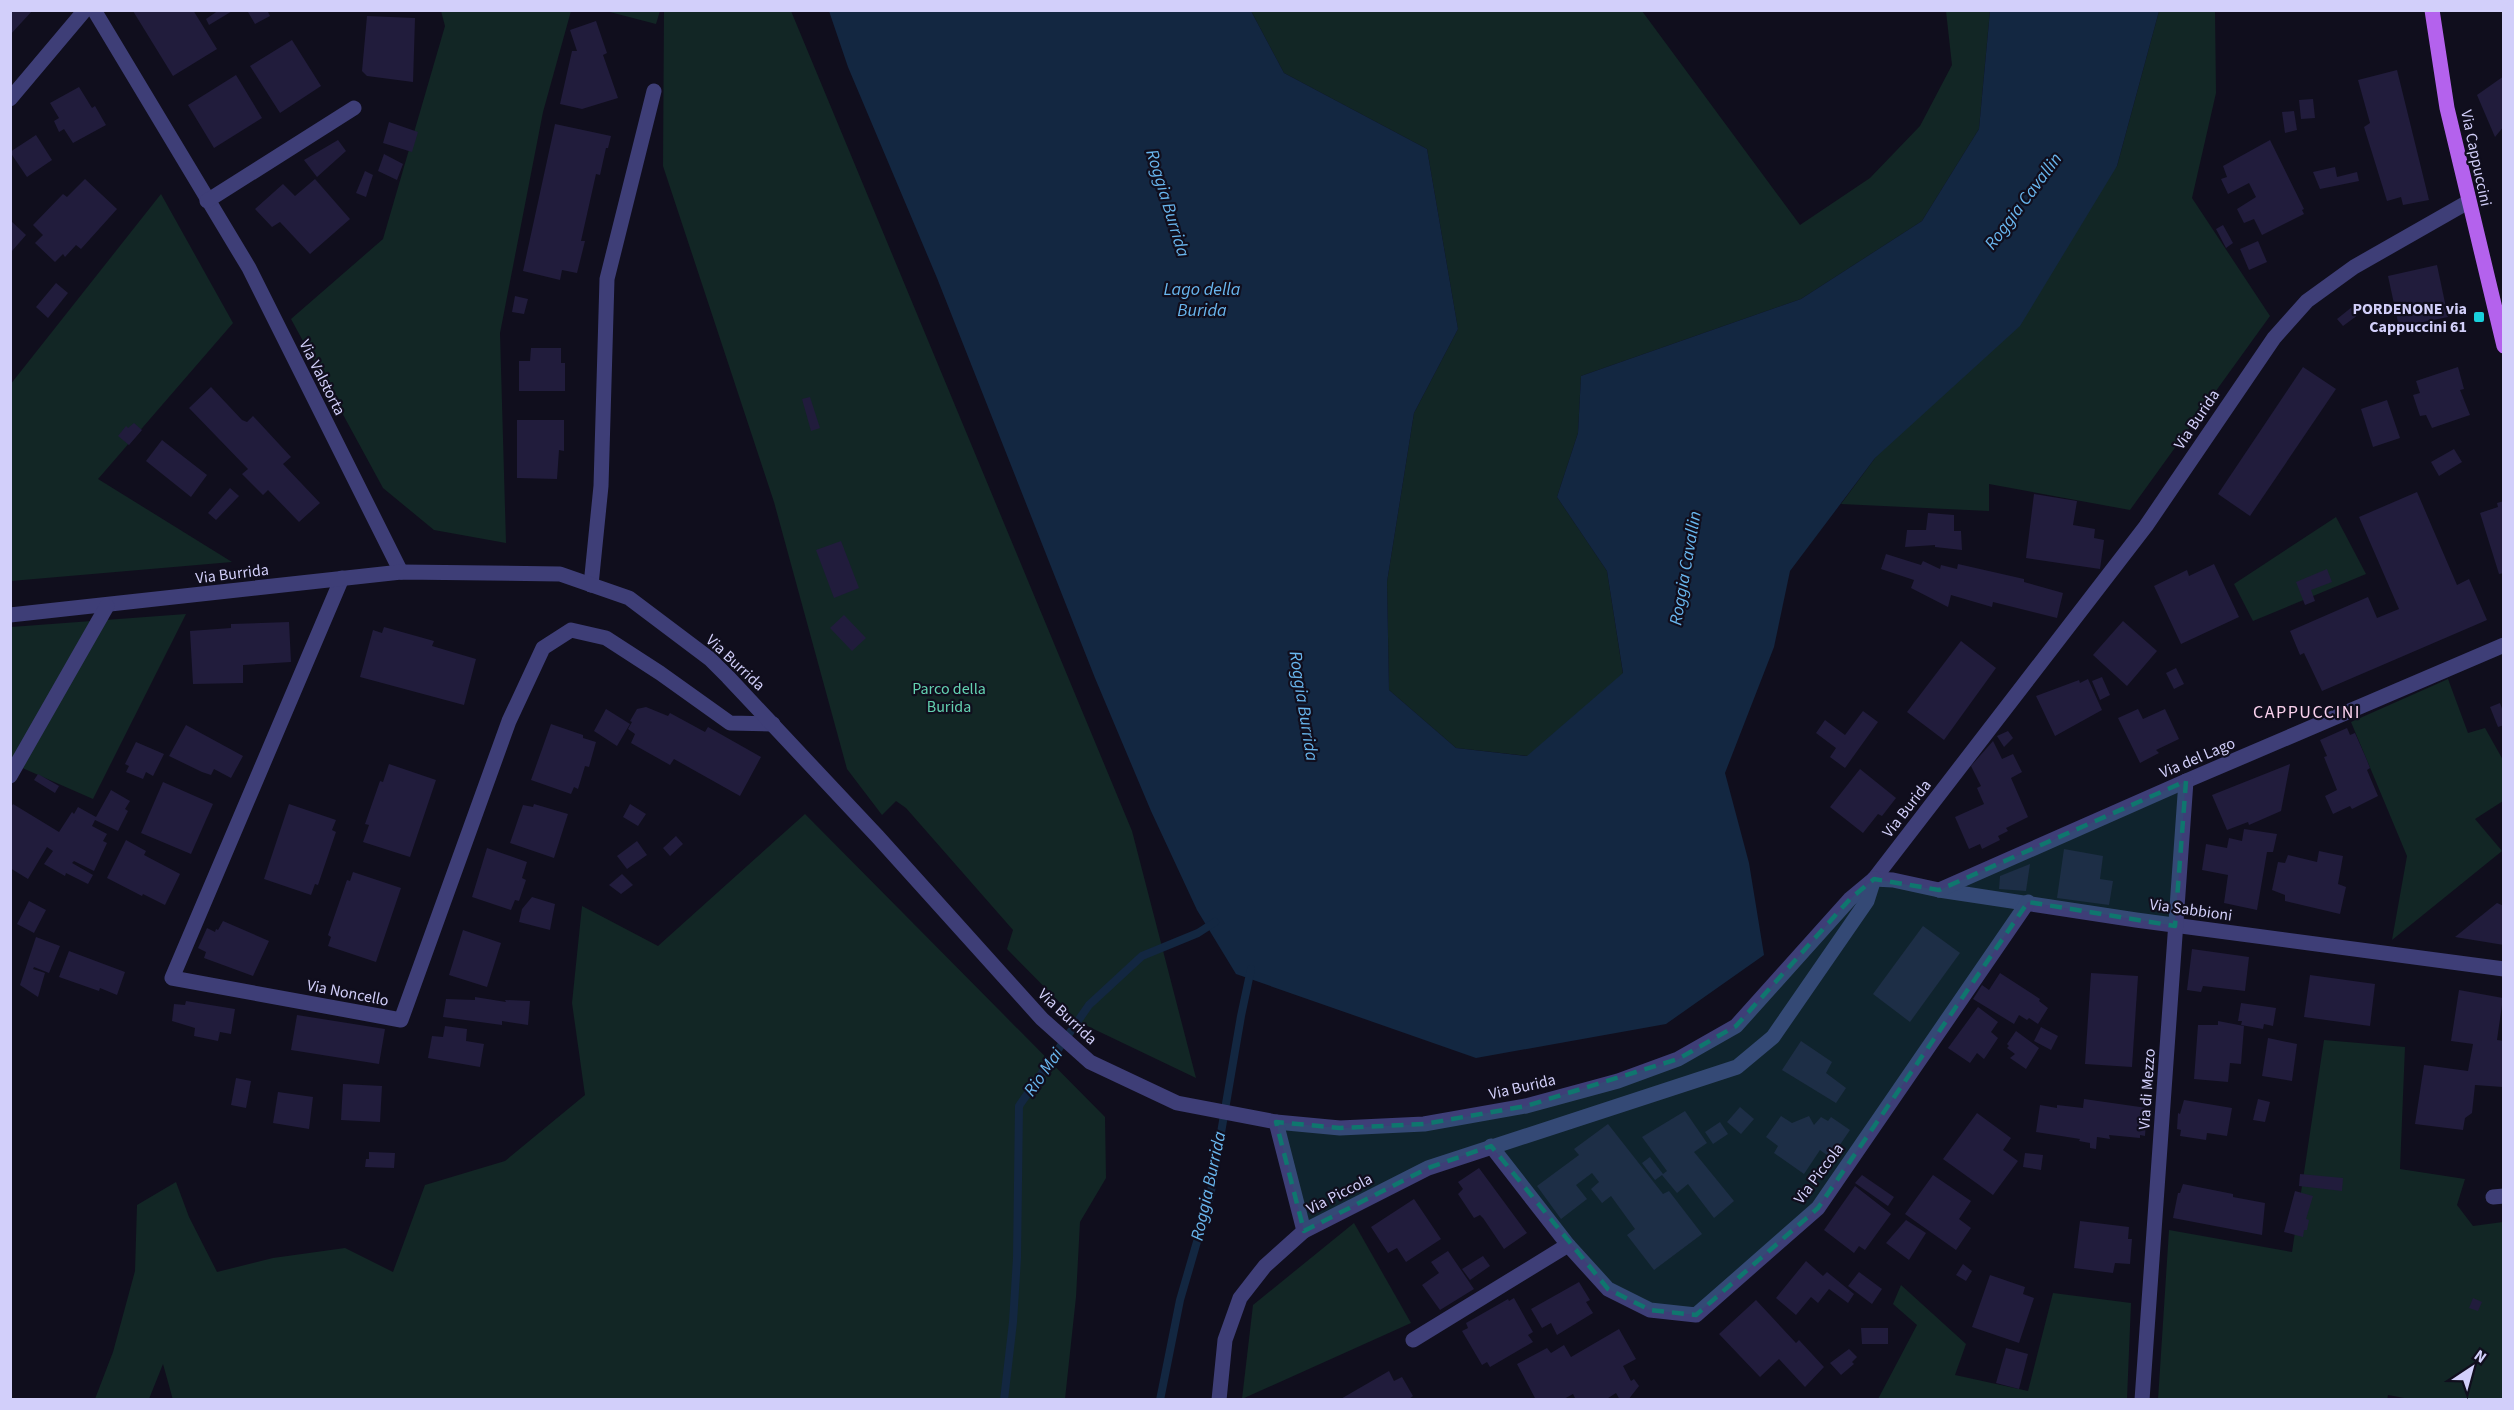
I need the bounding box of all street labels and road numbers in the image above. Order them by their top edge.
street label: Via Cappuccini [2455,108,2497,208]
street label: Via Valstorta [294,336,351,419]
street label: Via Burida [2169,385,2225,454]
street label: Via Burrida [194,559,270,589]
street label: Via Burrida [701,630,770,696]
street label: Via del Lago [2156,732,2238,784]
street label: Via Burida [1877,775,1936,842]
street label: Via Sabbioni [2148,893,2234,927]
street label: Via Noncello [305,974,391,1012]
street label: Via Burrida [1033,984,1102,1050]
street label: Via di Mezzo [2133,1048,2161,1130]
street label: Via Burida [1487,1069,1558,1105]
street label: Via Piccola [1789,1139,1849,1209]
street label: Via Piccola [1303,1168,1376,1220]

